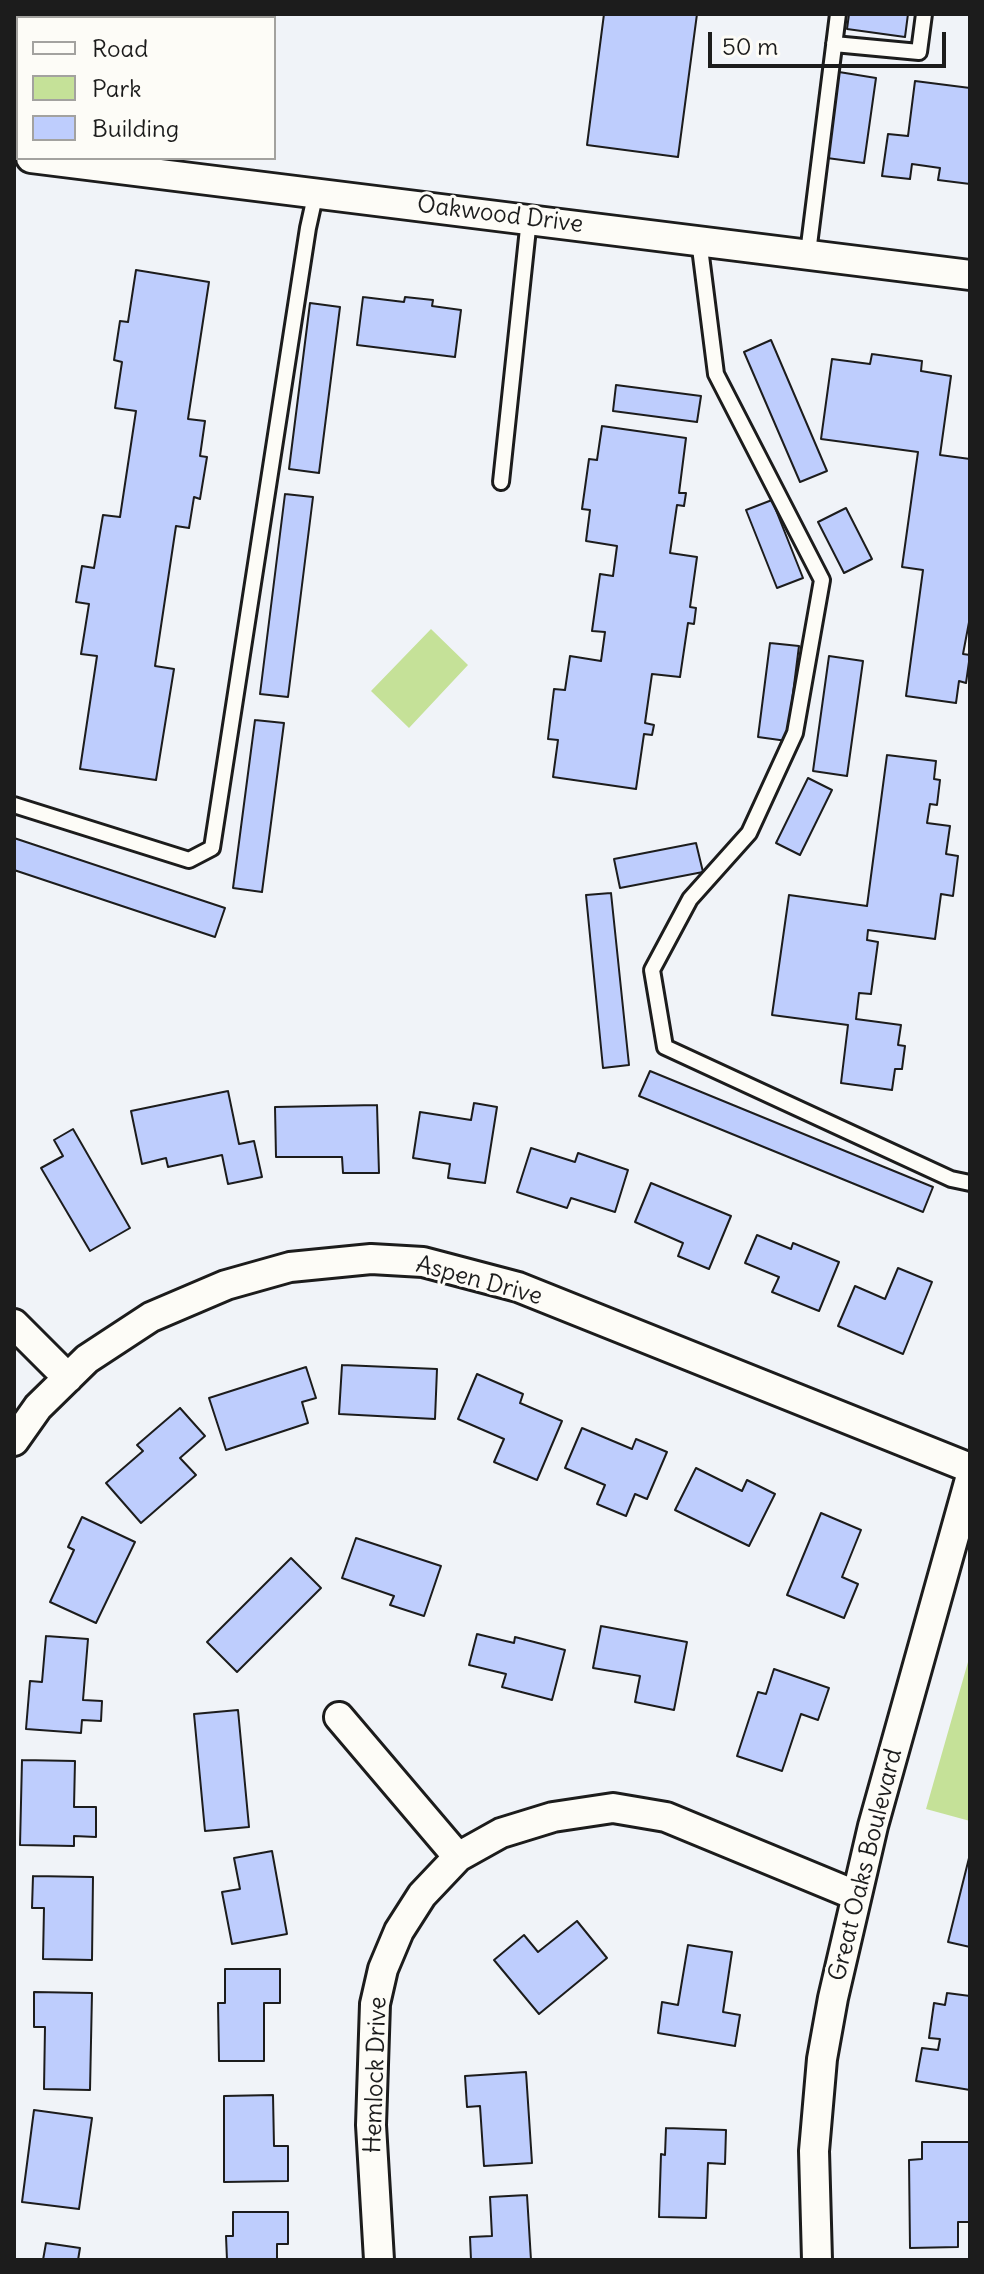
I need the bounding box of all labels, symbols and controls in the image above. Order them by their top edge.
legend [16,16,276,160]
scale bar [712,16,950,66]
text: 50 m [722,31,778,61]
text: Road [92,33,148,63]
text: Park [92,73,142,103]
text: Building [92,113,179,143]
street label: Oakwood Drive [415,191,585,239]
street label: Aspen Drive [413,1250,545,1312]
street label: Great Oaks Boulevard [823,1746,909,1984]
street label: Hemlock Drive [359,1996,393,2154]

